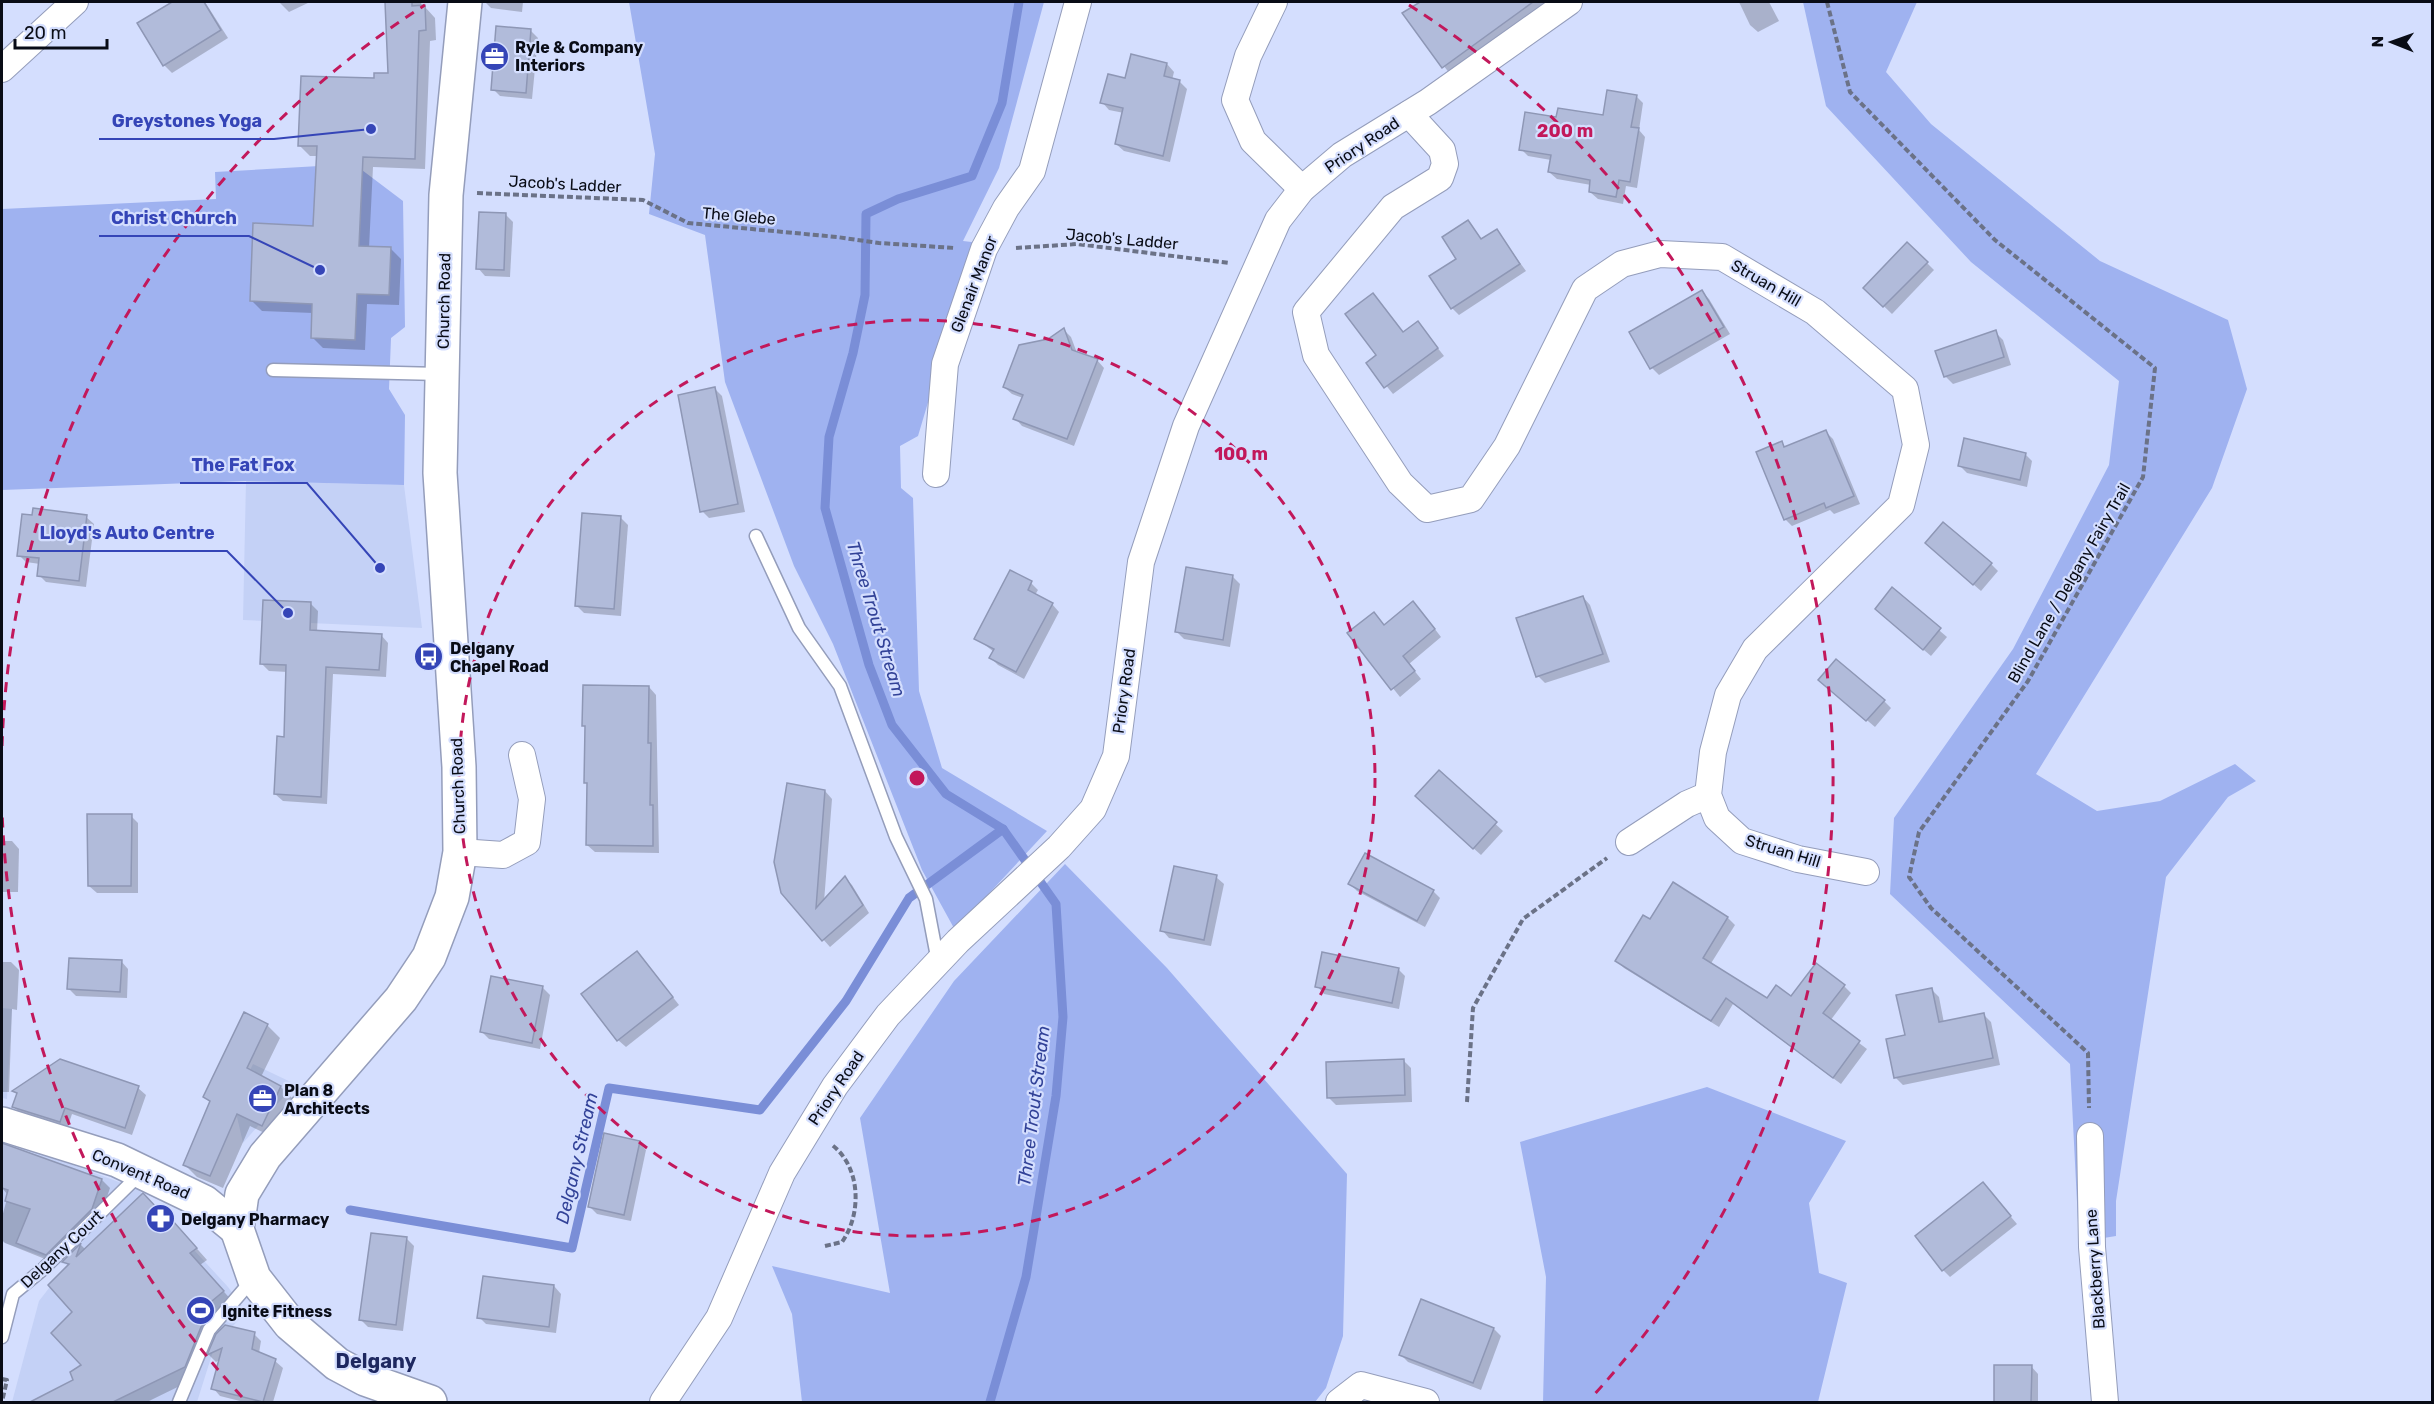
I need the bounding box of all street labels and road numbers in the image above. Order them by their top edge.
street label: Priory Road [1321,113,1403,177]
street label: Jacob's Ladder [508,172,622,196]
street label: The Glebe [701,203,777,229]
street label: Jacob's Ladder [1065,225,1179,253]
street label: Glenair Manor [947,233,1001,335]
street label: Church Road [434,253,454,349]
street label: Struan Hill [1728,255,1804,311]
street label: Blind Lane / Delgany Fairy Trail [2004,480,2134,686]
street label: Priory Road [1109,647,1139,735]
street label: Church Road [447,738,469,834]
street label: Struan Hill [1743,831,1823,871]
street label: Priory Road [804,1047,868,1129]
street label: Convent Road [89,1145,193,1203]
street label: Delgany Court [17,1206,107,1292]
street label: Blackberry Lane [2081,1208,2109,1330]

